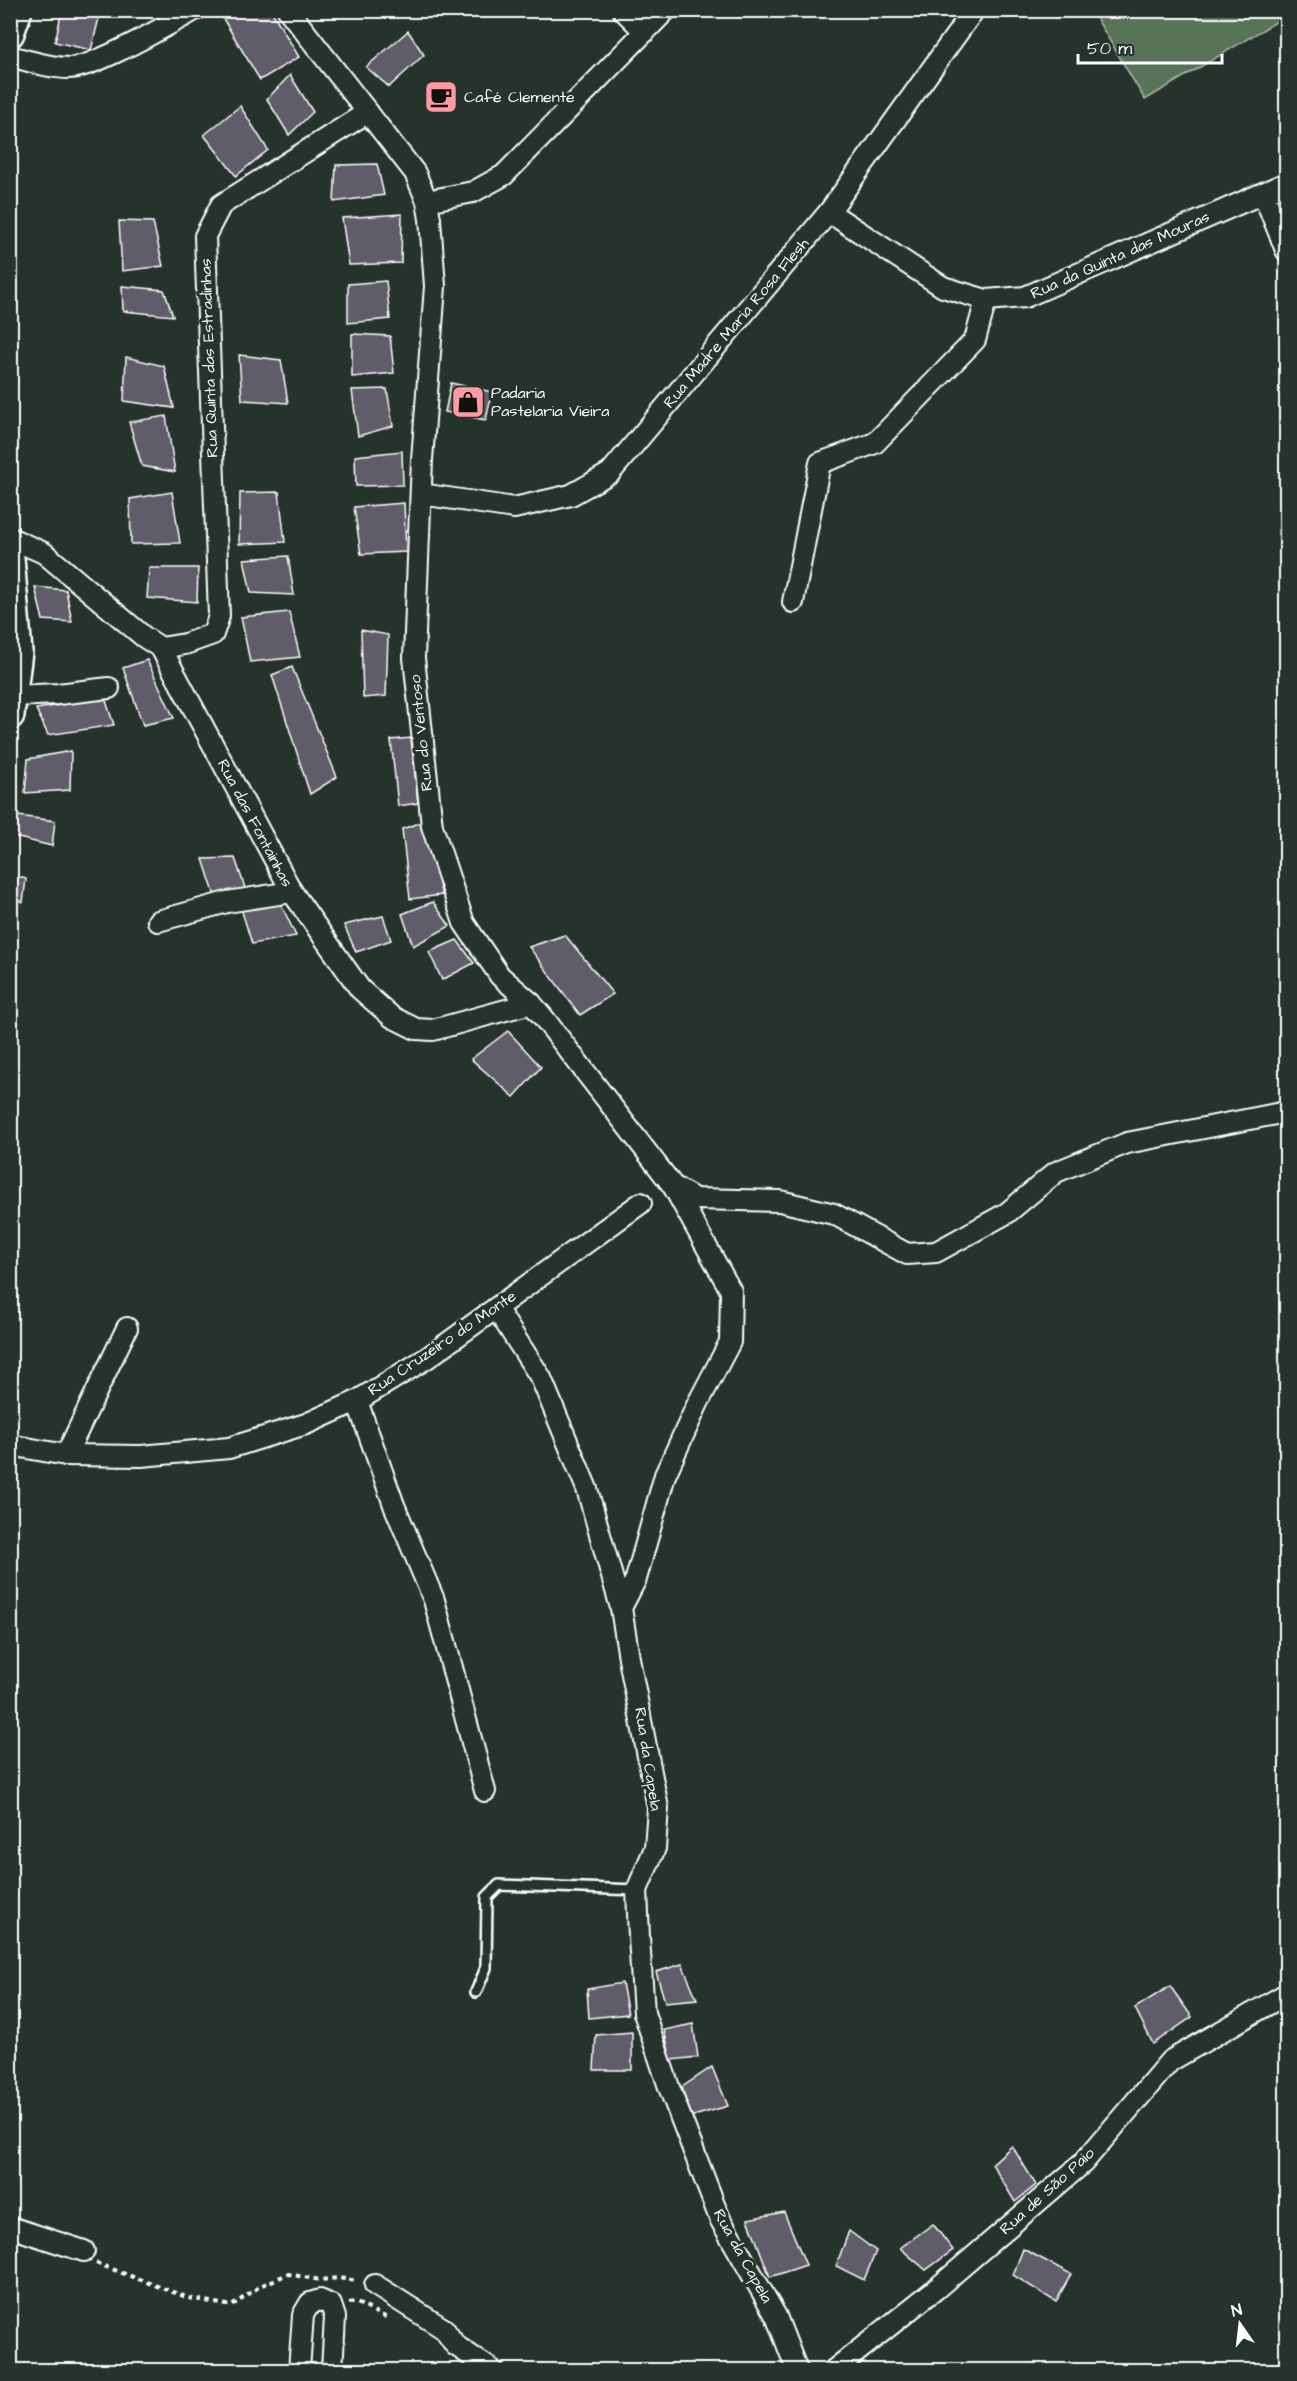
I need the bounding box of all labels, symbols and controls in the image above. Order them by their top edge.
scale bar [1078,27,1222,65]
text: 50 m [1087,36,1132,61]
cafe icon: Café Clemente [423,79,459,115]
place label: Café Clemente [464,86,575,108]
street label: Rua da Quinta das Mouras [1027,206,1213,304]
street label: Rua Madre Maria Rosa Flesh [658,233,814,413]
street label: Rua Quinta das Estradinhas [195,258,223,458]
place label: Padaria Pastelaria Vieira [491,382,609,422]
shop icon: Padaria Pastelaria Vieira [450,384,486,420]
street label: Rua do Ventoso [404,674,438,792]
street label: Rua das Fontainhas [212,755,298,891]
street label: Rua Cruzeiro do Monte [363,1285,521,1401]
street label: Rua da Capela [629,1706,667,1812]
street label: Rua de São Paio [995,2142,1099,2240]
street label: Rua da Capela [708,2205,778,2307]
north arrow [1210,2294,1270,2354]
text: N [1229,2299,1244,2322]

